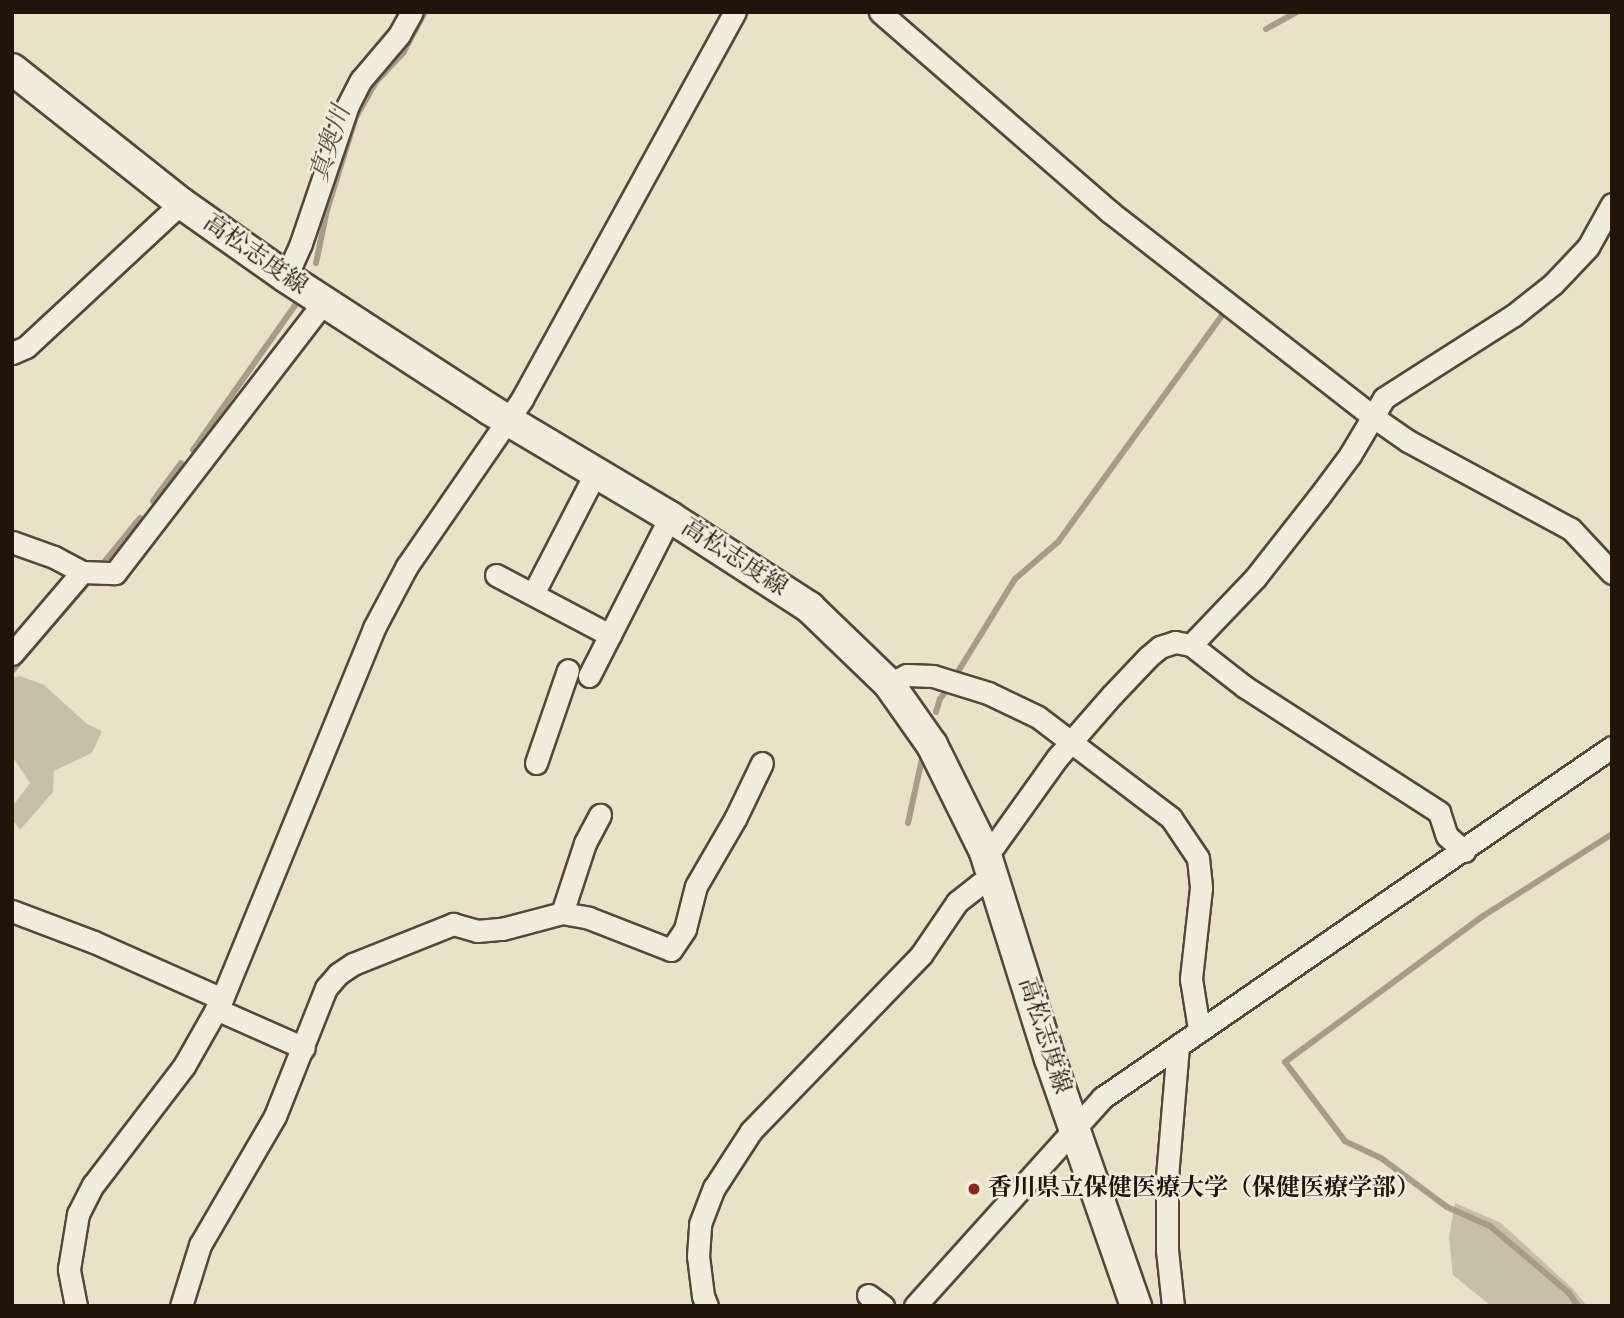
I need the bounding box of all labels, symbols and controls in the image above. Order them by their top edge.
water label: 真奥川 [304,102,358,186]
street label: 高松志度線 [198,209,312,301]
street label: 高松志度線 [676,513,792,603]
street label: 高松志度線 [1012,974,1076,1098]
place label: 香川県立保健医療大学（保健医療学部） [988,1175,1420,1203]
marker: 香川県立保健医療大学（保健医療学部） [966,1181,982,1197]

